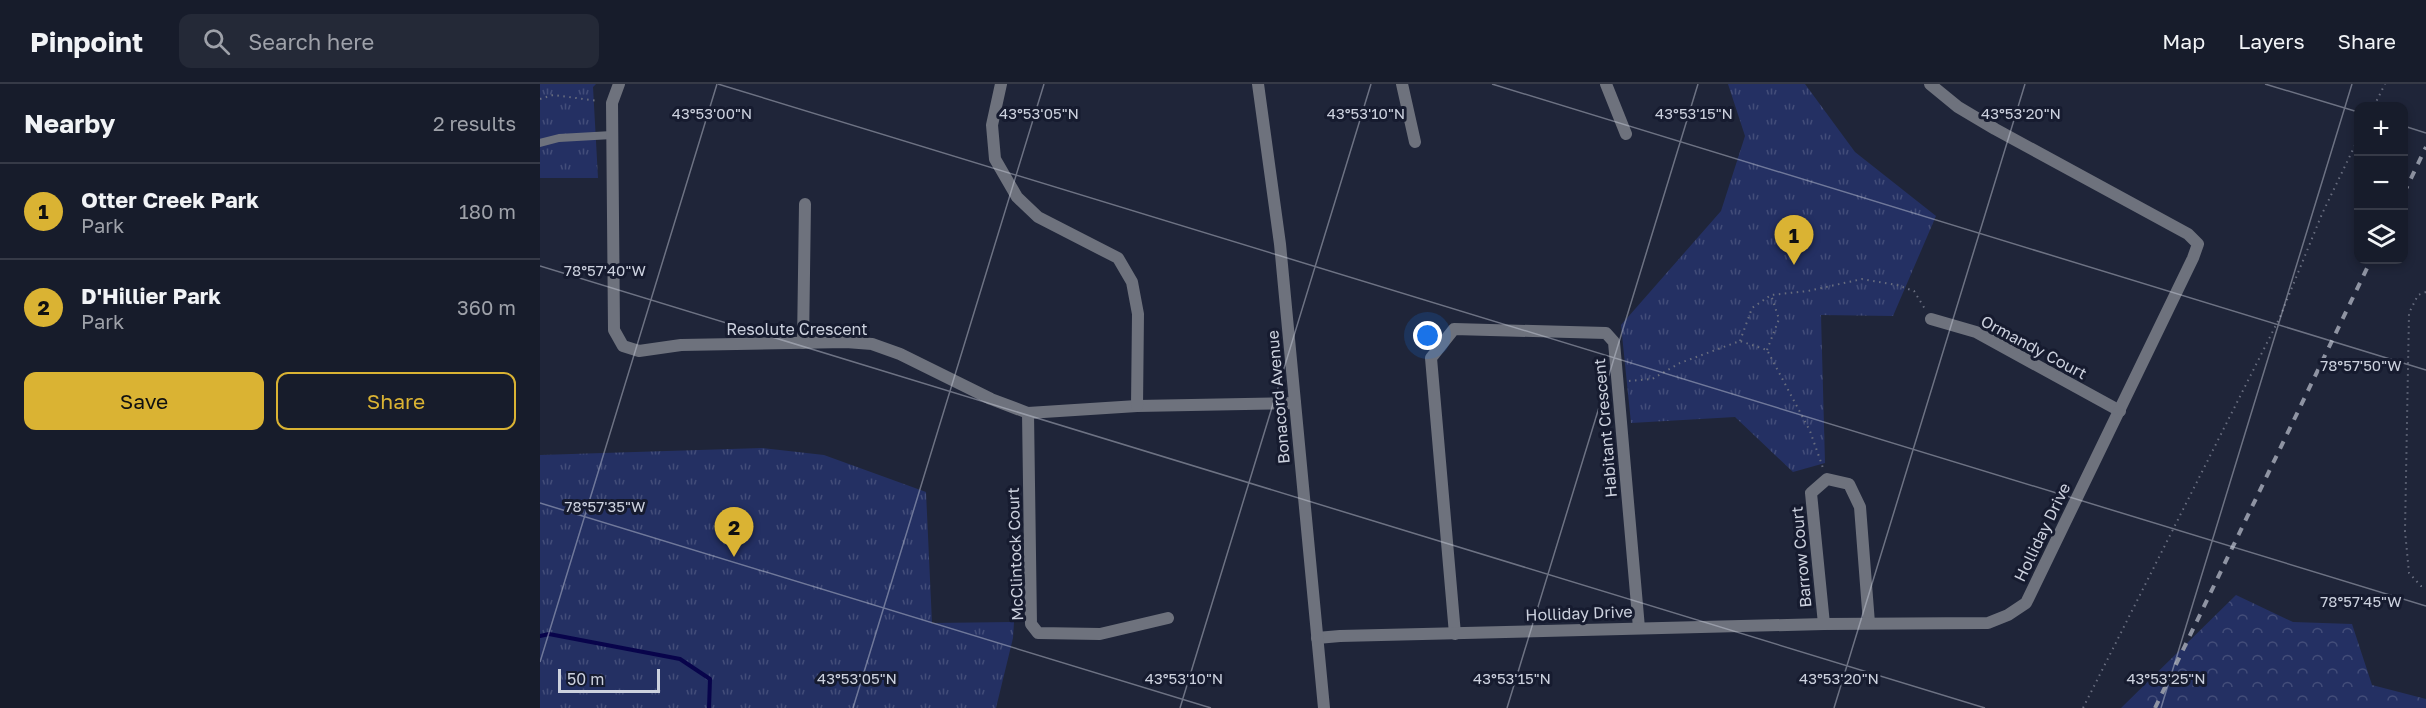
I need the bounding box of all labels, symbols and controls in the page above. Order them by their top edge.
search box [179,14,599,68]
text: Pinpoint [30,25,143,58]
icon: search [200,25,233,58]
text: Search here [248,28,374,55]
text: Map [2162,28,2205,54]
text: Layers [2238,28,2305,54]
text: Share [2338,28,2396,54]
map controls [2354,102,2408,264]
button: + [2354,102,2408,156]
text: 43°53'00"N [672,104,752,122]
text: 43°53'05"N [999,104,1079,122]
text: 43°53'10"N [1327,104,1405,122]
text: 43°53'15"N [1655,104,1733,122]
text: 43°53'20"N [1981,104,2061,122]
text: Nearby [24,108,115,139]
text: 2 results [433,111,516,135]
button: − [2354,156,2408,210]
text: Otter Creek Park [81,186,259,213]
text: 1 [38,199,49,223]
text: 180 m [459,199,516,223]
button: layers [2354,210,2408,264]
text: Park [81,213,124,237]
pin: 1 [1774,216,1814,265]
text: 78°57'40"W [564,261,646,279]
text: D'Hillier Park [81,282,221,309]
text: 2 [37,295,50,319]
text: 360 m [457,295,516,319]
text: Park [81,309,124,333]
street label: Ormandy Court [1978,311,2090,383]
street label: Resolute Crescent [726,319,868,339]
your location [1413,321,1442,350]
street label: Bonacord Avenue [1262,329,1294,465]
text: 78°57'50"W [2320,356,2402,374]
street label: Habitant Crescent [1589,358,1621,498]
button: Save [24,372,264,430]
button: Share [276,372,516,430]
street label: Holliday Drive [2009,479,2075,585]
street label: McClintock Court [1003,487,1027,621]
text: 78°57'35"W [565,497,645,515]
street label: Barrow Court [1787,506,1815,608]
pin: 2 [714,508,754,557]
text: 78°57'45"W [2320,592,2402,610]
street label: Holliday Drive [1525,601,1633,625]
scale bar [558,666,660,694]
text: 50 m [567,669,604,689]
text: 43°53'05"N [817,669,897,687]
text: 43°53'10"N [1145,669,1223,687]
text: 43°53'15"N [1473,669,1551,687]
text: 43°53'20"N [1799,669,1879,687]
text: 43°53'25"N [2126,669,2206,687]

